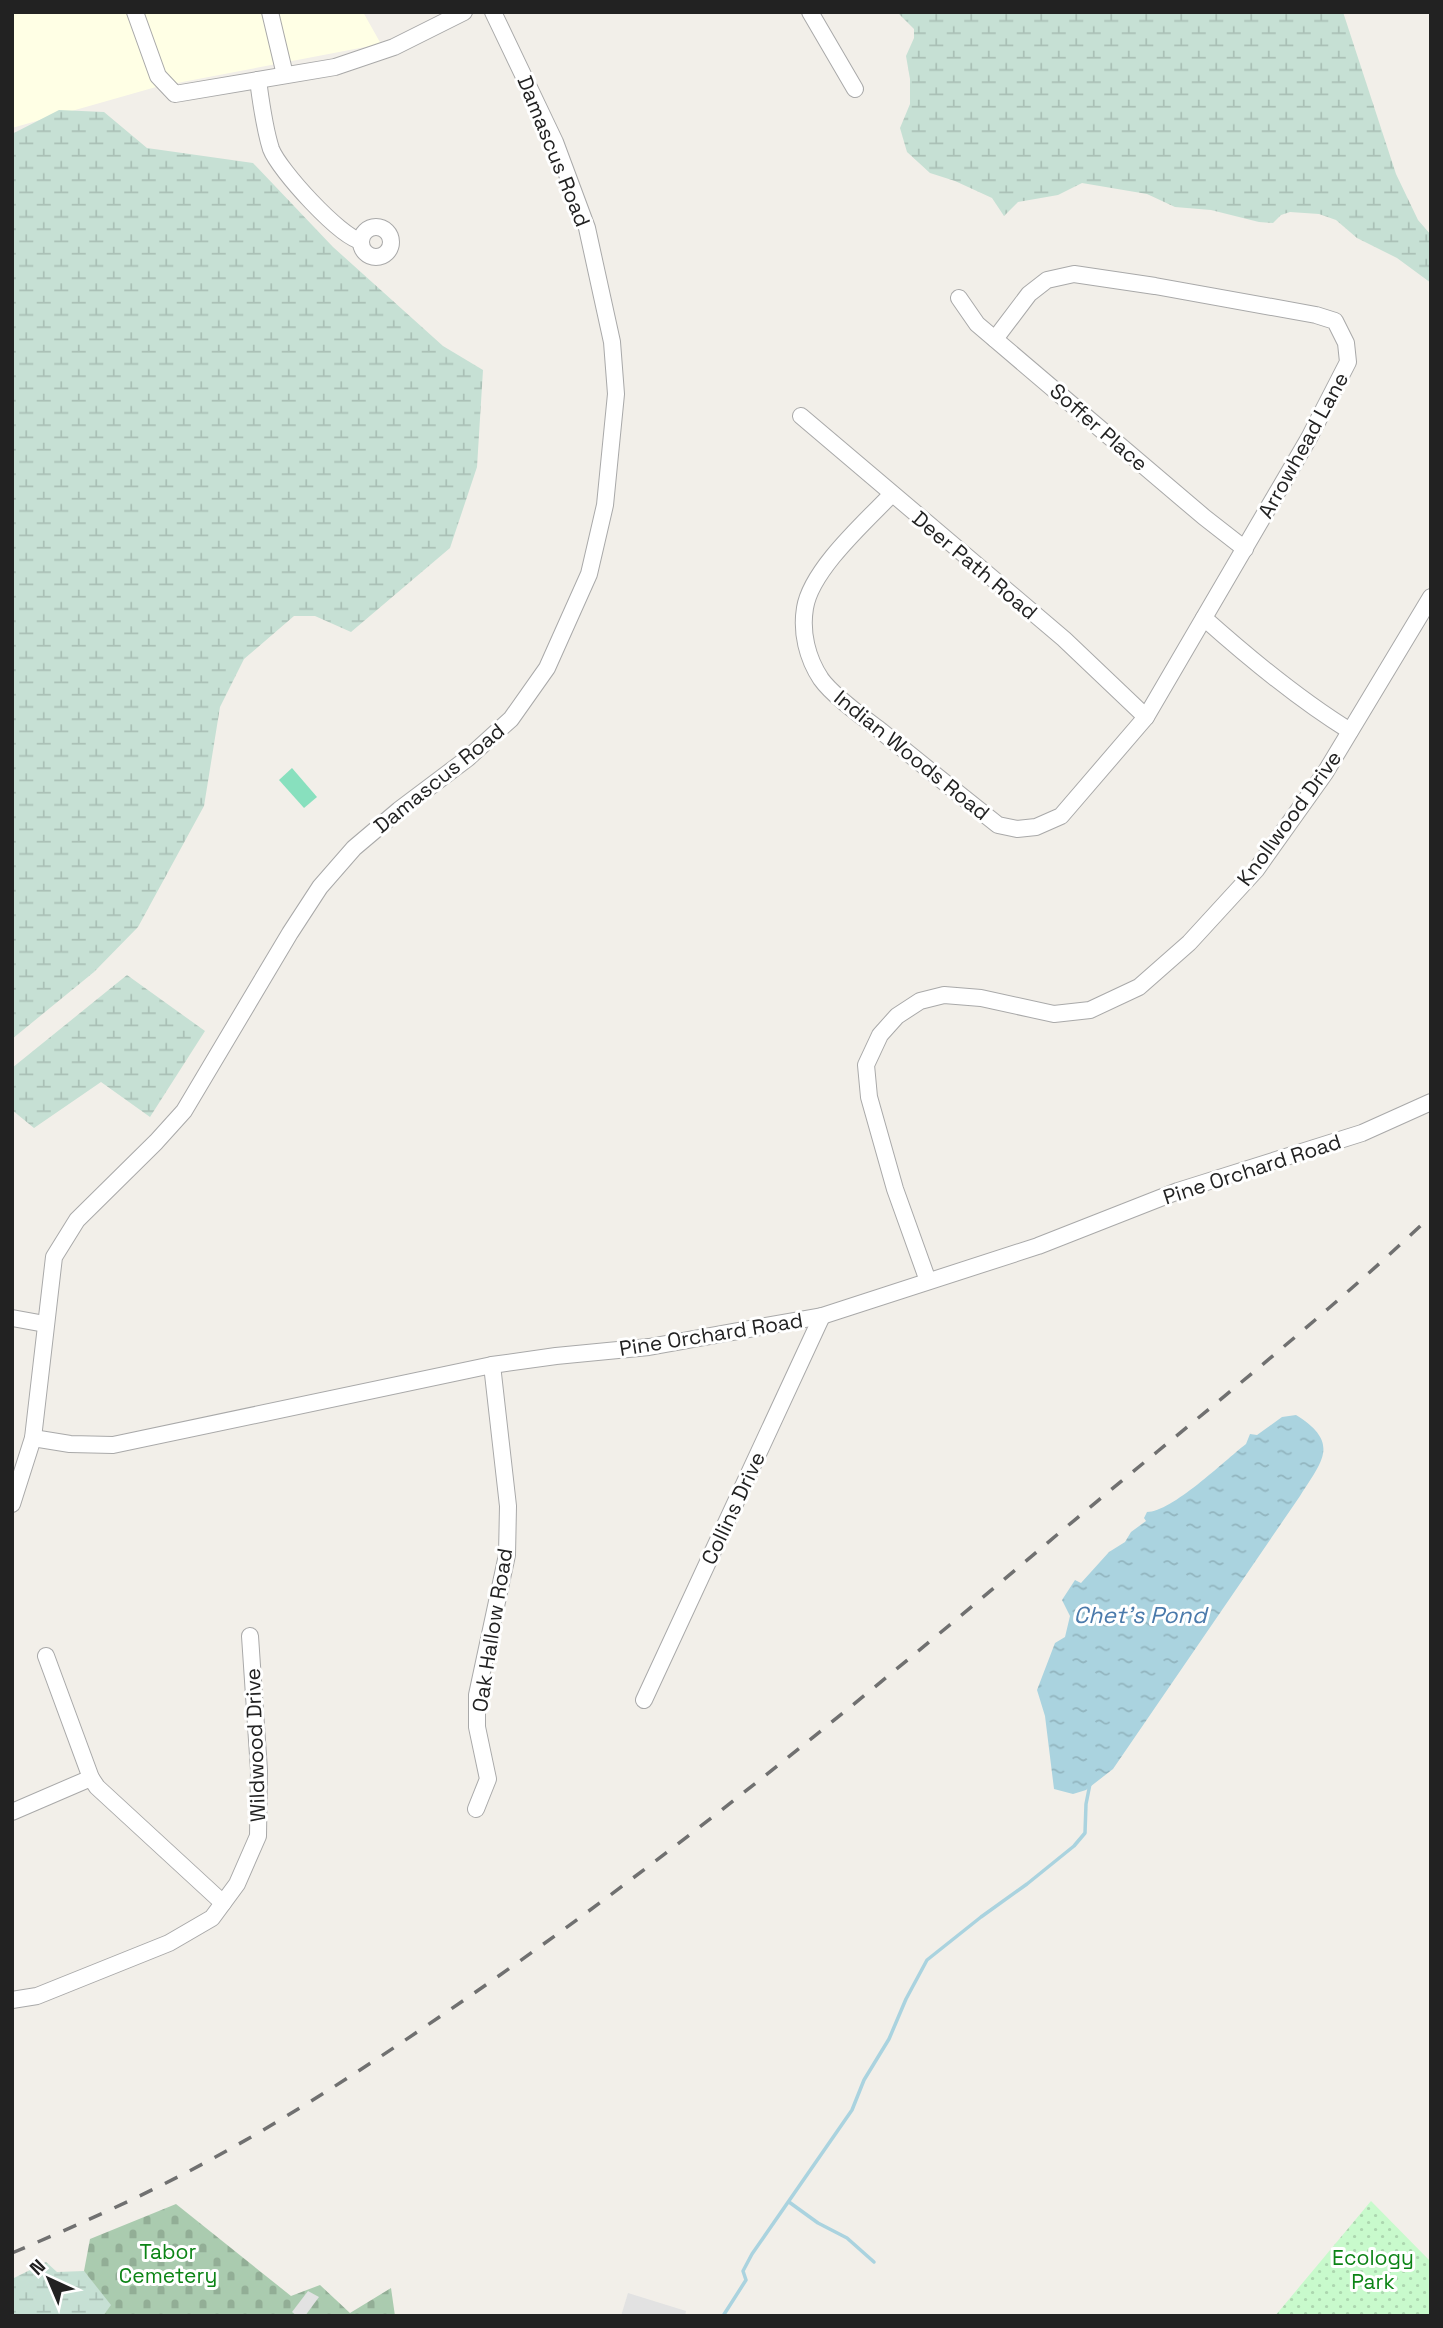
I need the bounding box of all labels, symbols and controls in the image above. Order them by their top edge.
street label: Damascus Road [511,72,597,230]
street label: Arrowhead Lane [1252,367,1354,523]
street label: Soffer Place [1044,377,1154,477]
street label: Deer Path Road [907,505,1043,625]
street label: Indian Woods Road [829,684,995,826]
street label: Damascus Road [368,717,510,839]
street label: Knollwood Drive [1231,745,1347,891]
street label: Pine Orchard Road [1160,1127,1344,1211]
street label: Pine Orchard Road [617,1306,805,1362]
street label: Collins Drive [695,1447,771,1569]
street label: Oak Hallow Road [466,1546,518,1714]
water label: Chet's Pond [1074,1600,1209,1630]
street label: Wildwood Drive [239,1668,271,1822]
park label: Tabor Cemetery [119,2238,217,2289]
north arrow [14,2244,84,2314]
park label: Ecology Park [1332,2244,1414,2295]
text: N [24,2254,51,2281]

